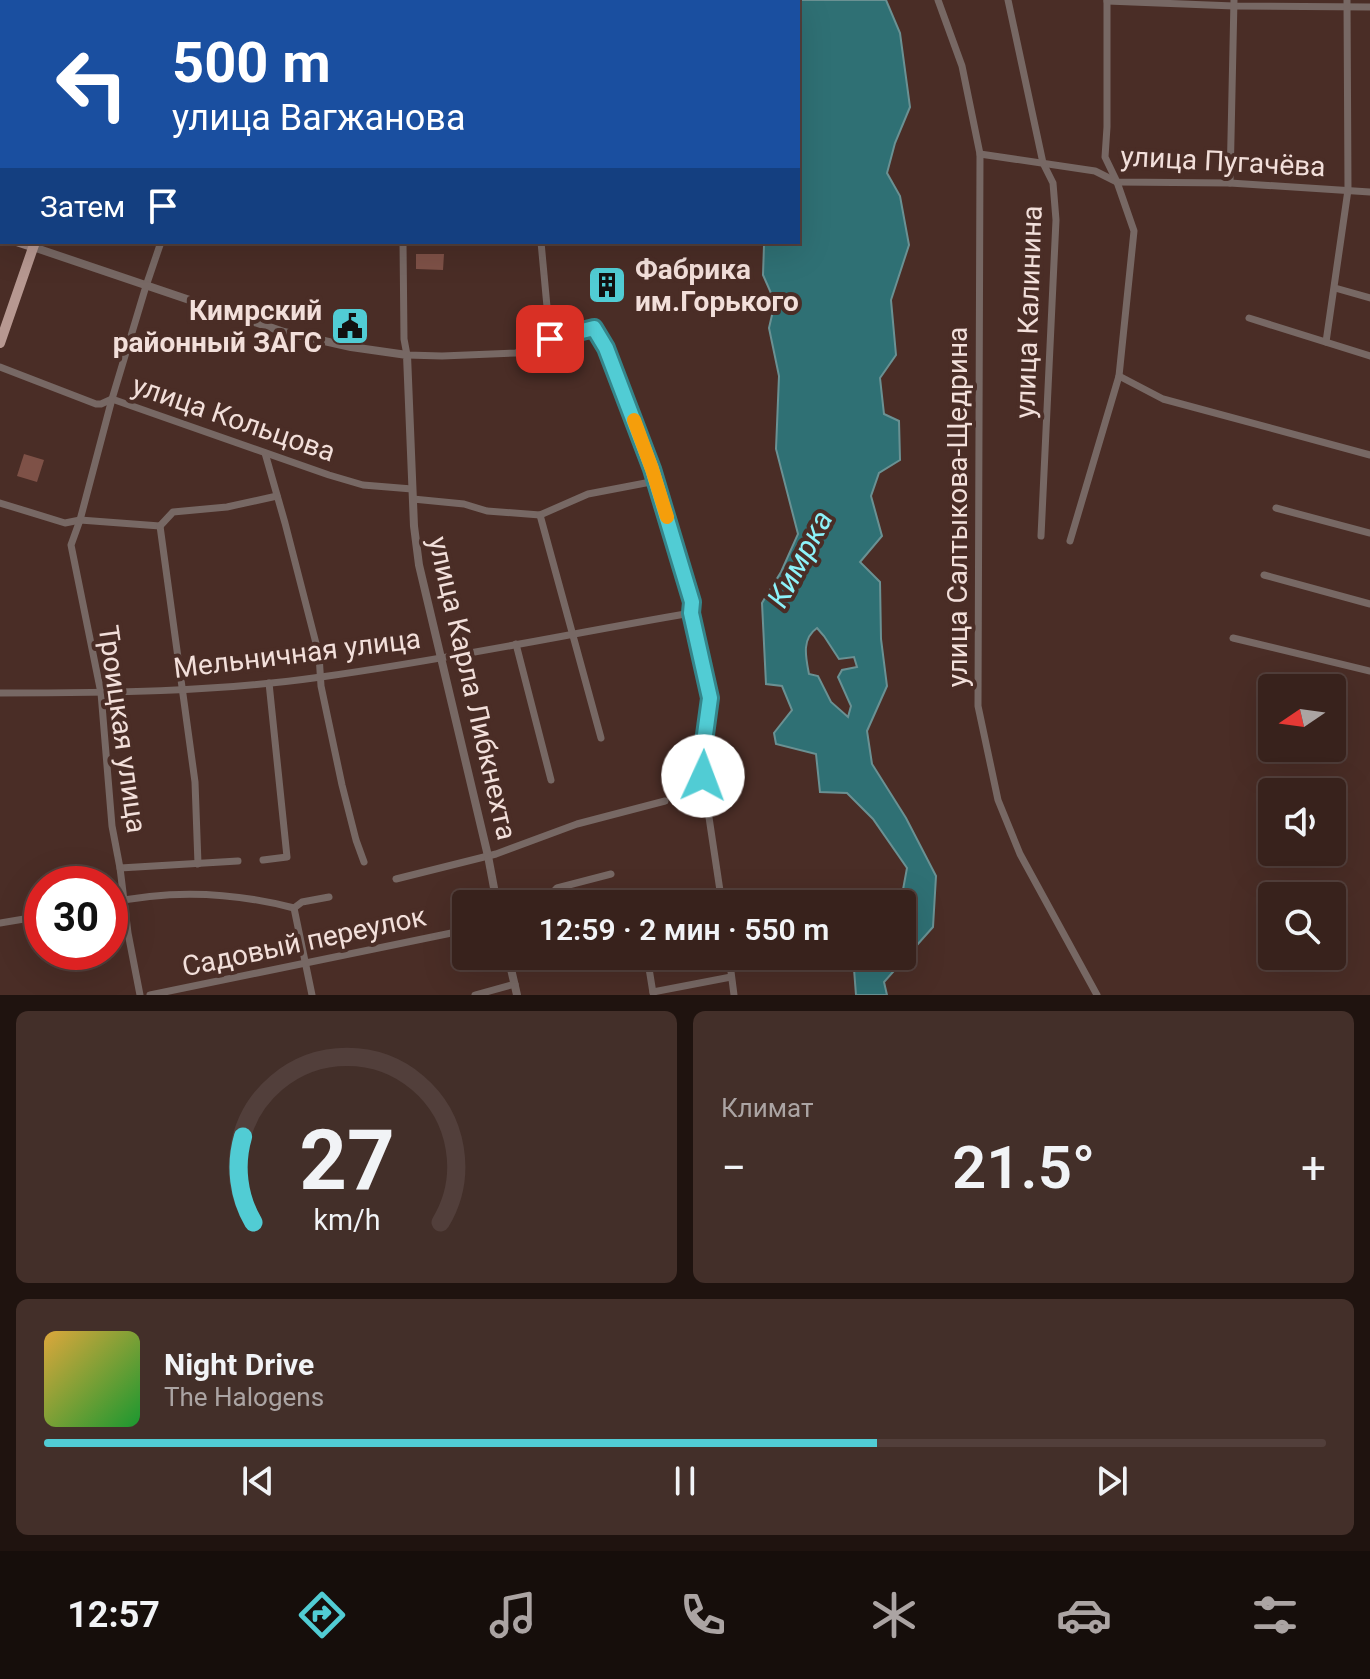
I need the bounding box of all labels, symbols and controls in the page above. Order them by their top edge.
text: 500 m [172,30,331,96]
icon: left [40,32,144,136]
text: улица Вагжанова [172,97,466,139]
street label: улица Пугачёва [1120,140,1326,183]
icon: arrive [141,184,185,228]
text: Затем [40,189,125,224]
street label: улица Калинина [1008,205,1049,419]
place label: Фабрика им.Горького [635,253,799,318]
building icon: Фабрика им.Горького [586,264,628,306]
place label: Кимрский районный ЗАГС [113,294,322,359]
public building icon: Кимрский районный ЗАГС [329,305,371,347]
pin [516,305,584,373]
icon: arrive [528,317,572,361]
street label: улица Салтыкова-Щедрина [941,327,974,687]
street label: улица Кольцова [128,368,340,469]
water label: Кимрка [760,504,840,613]
street label: улица Карла Либкнехта [421,533,524,843]
street label: Мельничная улица [172,622,423,685]
street label: Троицкая улица [92,623,153,835]
north arrow [1258,674,1346,762]
map controls [1258,674,1346,970]
position arrow [661,734,745,818]
button: sound [1258,778,1346,866]
speed limit sign: 30 [24,866,128,970]
button: search [1258,882,1346,970]
street label: Садовый переулок [179,900,429,983]
text: 12:59 · 2 мин · 550 m [539,912,829,947]
text: Климат [721,1093,813,1123]
text: 27 [299,1112,394,1209]
text: 21.5° [952,1132,1095,1203]
text: − [721,1142,746,1194]
text: + [1301,1142,1326,1194]
text: km/h [313,1203,380,1237]
text: Night Drive [164,1347,314,1382]
text: The Halogens [164,1382,324,1412]
icon: previous [236,1459,280,1503]
icon: pause [663,1459,707,1503]
icon: next [1090,1459,1134,1503]
icon: directions [294,1587,350,1643]
icon: music [485,1587,541,1643]
icon: phone [675,1587,731,1643]
icon: climate [866,1587,922,1643]
icon: car [1056,1587,1112,1643]
icon: filters [1247,1587,1303,1643]
text: 12:57 [67,1594,160,1636]

